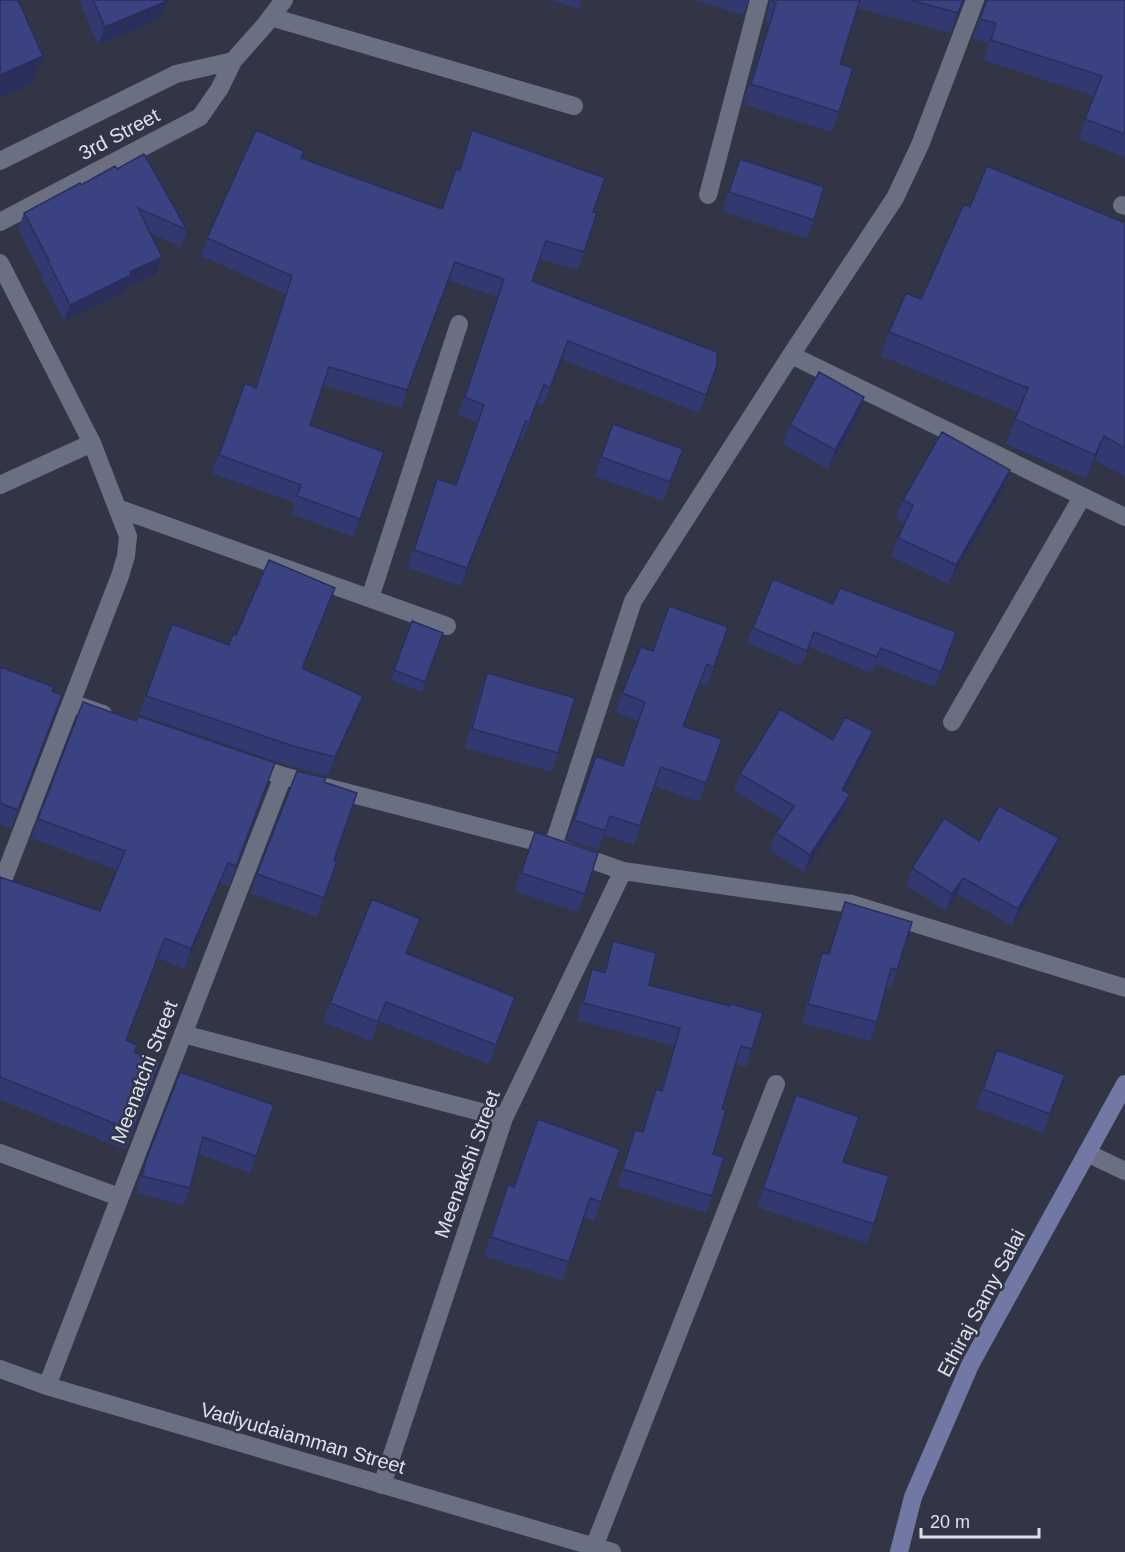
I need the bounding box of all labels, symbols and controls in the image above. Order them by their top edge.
street label: 3rd Street [75,103,163,164]
street label: Meenatchi Street [107,997,182,1147]
street label: Meenakshi Street [430,1087,504,1241]
street label: Ethiraj Samy Salai [933,1226,1029,1380]
street label: Vadiyudaiamman Street [198,1398,408,1478]
scale bar [921,1501,1040,1539]
text: 20 m [930,1512,970,1532]

